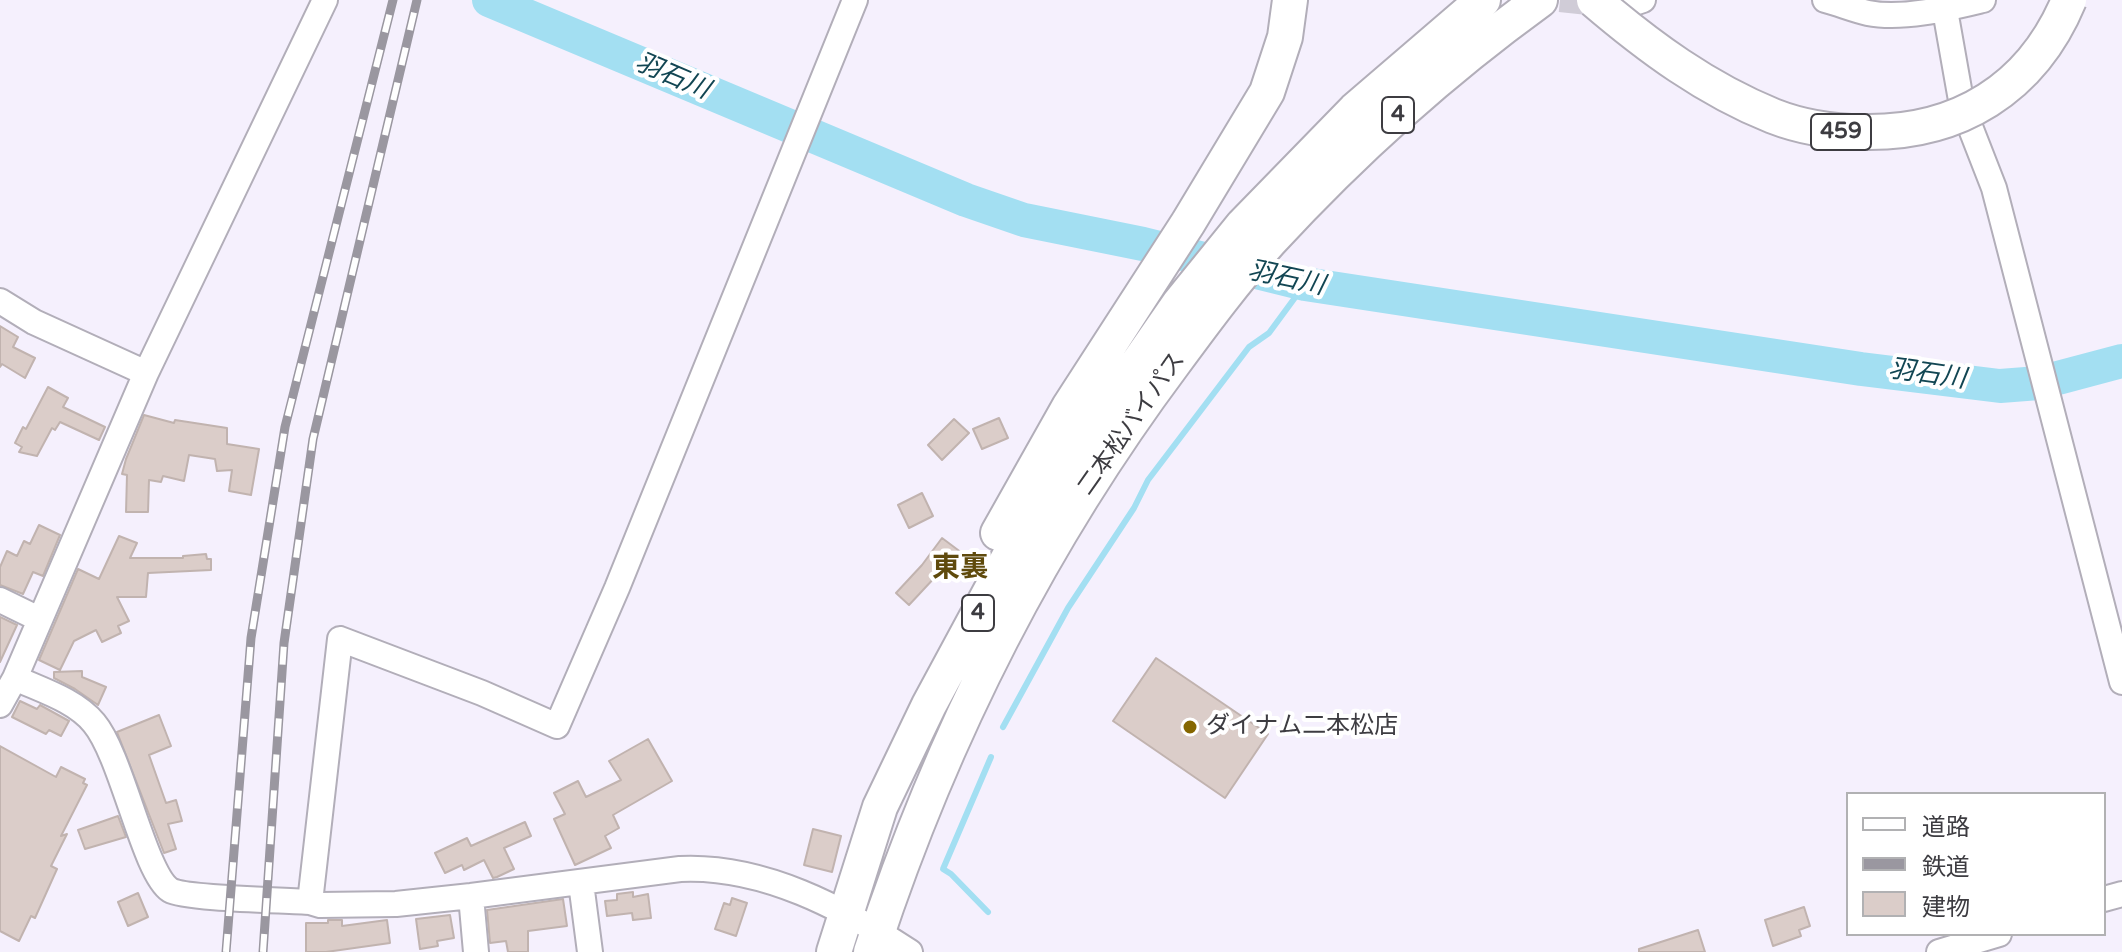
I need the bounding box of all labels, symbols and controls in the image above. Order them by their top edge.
water label: 羽石川 [630,47,714,107]
road number: 4 [1382,97,1414,133]
road number: 459 [1811,114,1871,150]
water label: 羽石川 [1245,256,1327,302]
street label: 二本松バイパス [1072,347,1192,501]
water label: 羽石川 [1886,354,1968,396]
district label: 東裏 [932,552,988,586]
road number: 4 [962,595,994,631]
place label: ダイナム二本松店 [1206,713,1398,741]
marker: ダイナム二本松店 [1181,718,1199,736]
legend [1846,792,2106,936]
text: 道路 [1922,813,1970,842]
text: 鉄道 [1922,853,1970,882]
text: 建物 [1922,893,1970,922]

